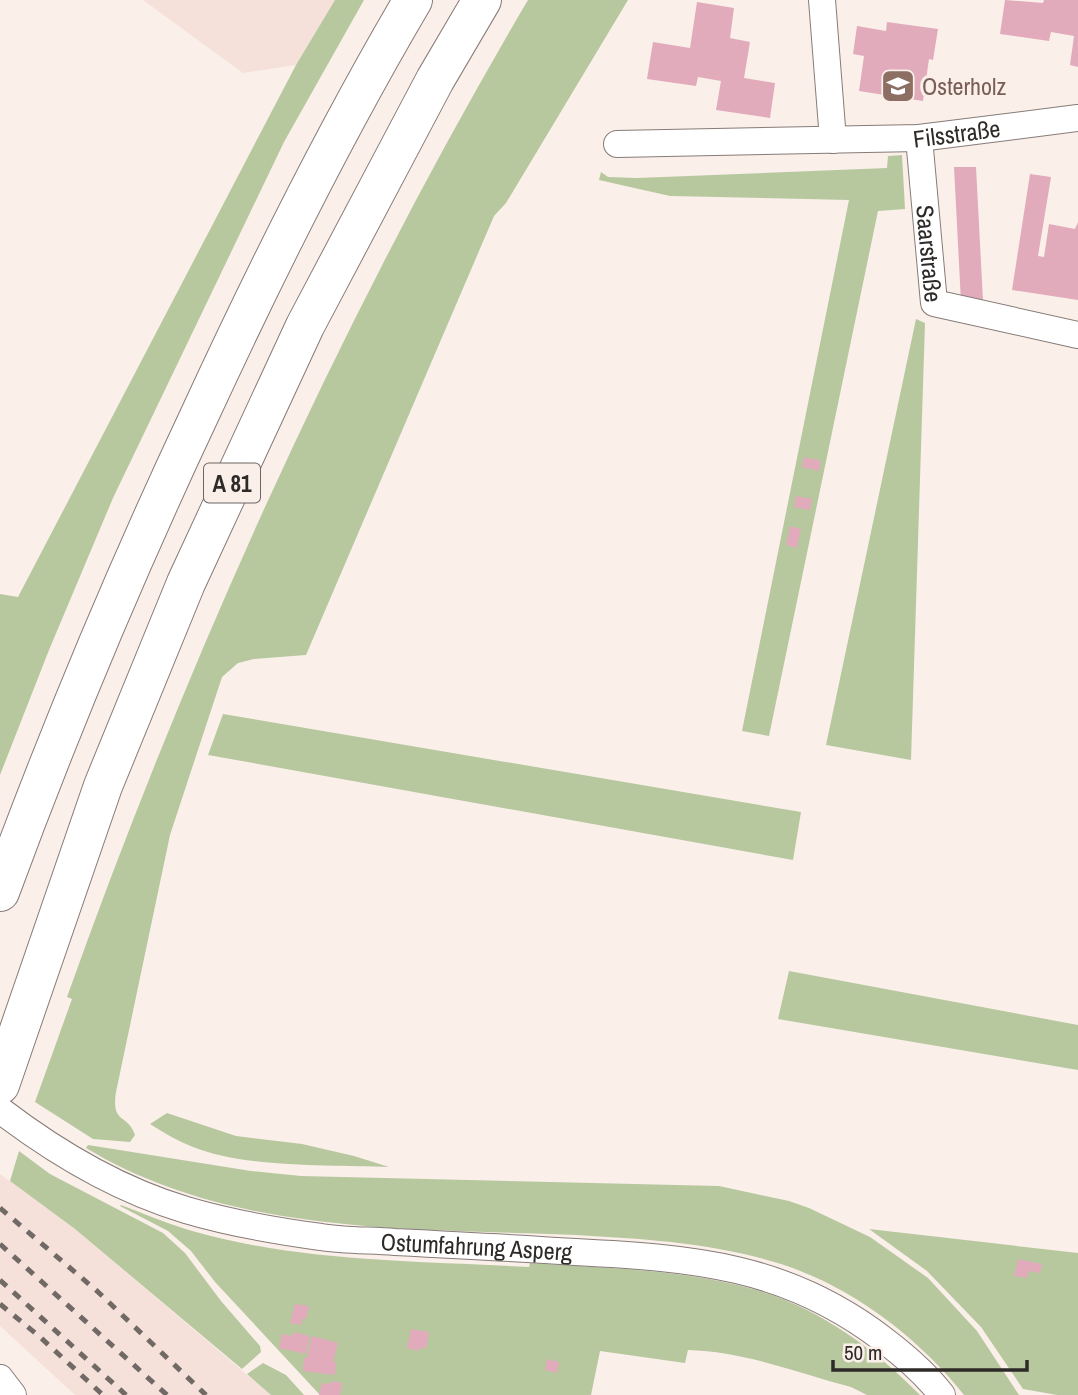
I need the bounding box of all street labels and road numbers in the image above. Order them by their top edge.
street label: Filsstraße [911,112,1002,155]
street label: Saarstraße [909,204,950,303]
road number: A 81 [204,463,260,503]
street label: Ostumfahrung Asperg [380,1225,573,1268]

